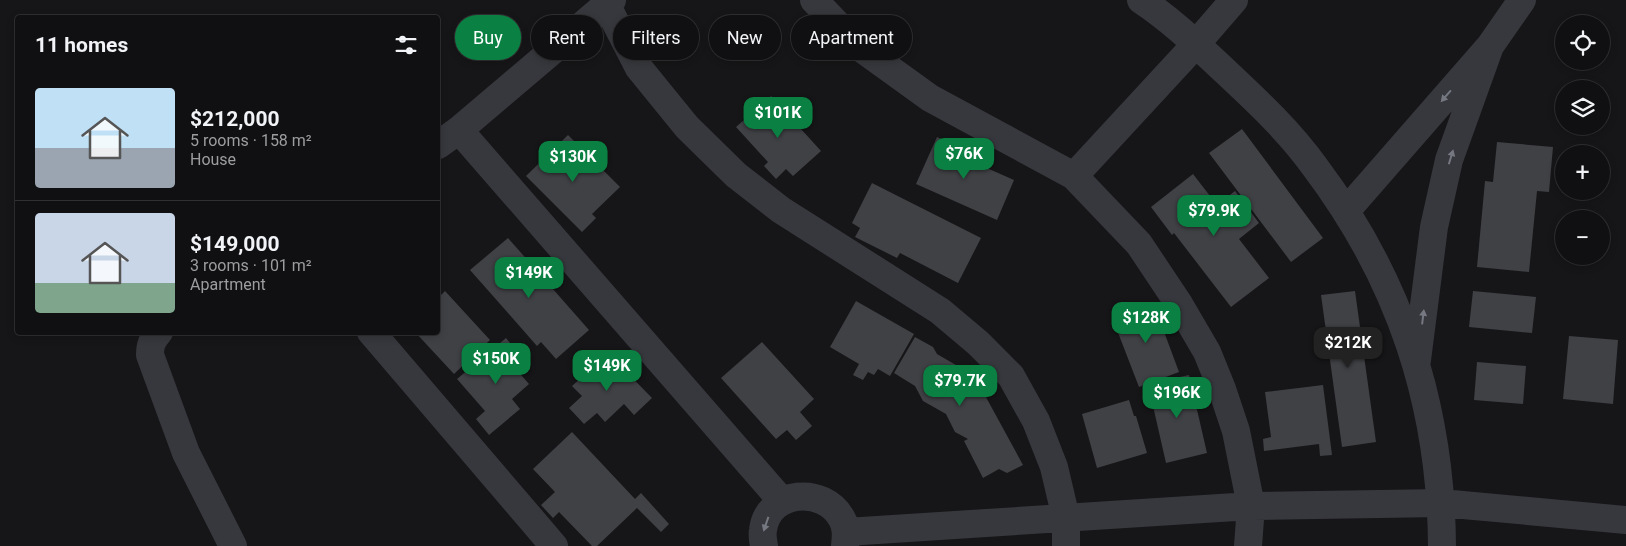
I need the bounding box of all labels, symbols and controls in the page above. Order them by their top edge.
chip: Buy [455,15,521,60]
chip: Rent [531,15,603,60]
chip: Filters [613,15,699,60]
chip: New [709,15,781,60]
chip: Apartment [791,15,912,60]
map controls [1555,15,1610,265]
button: locate [1555,15,1610,70]
icon: filters [392,31,420,59]
text: 11 homes [35,33,128,57]
button: layers [1555,80,1610,135]
one-way arrow [1441,90,1452,103]
pin: $101K [743,96,813,139]
text: $101K [755,103,801,122]
text: $212,000 [190,107,280,131]
icon: home [75,108,135,168]
text: 5 rooms · 158 m² [190,131,312,150]
pin: $76K [934,138,994,180]
pin: $130K [538,140,608,183]
text: $76K [945,144,983,163]
button: + [1555,145,1610,200]
text: $130K [550,147,596,166]
one-way arrow [1447,149,1455,164]
text: House [190,150,236,169]
pin: $79.9K [1173,194,1255,237]
text: $79.9K [1188,201,1240,220]
button: − [1555,210,1610,265]
text: $149,000 [190,232,280,256]
icon: home [75,233,135,293]
text: 3 rooms · 101 m² [190,256,312,275]
pin: $149K [494,256,564,299]
text: $149K [506,263,552,282]
text: Apartment [190,275,266,294]
pin: $128K [1111,302,1181,344]
text: $128K [1123,308,1169,327]
one-way arrow [1419,308,1427,324]
pin: $212K [1313,326,1383,369]
text: $212K [1325,333,1371,352]
pin: $150K [461,342,531,385]
text: $150K [473,349,519,368]
pin: $149K [572,350,642,392]
text: $149K [584,356,630,375]
pin: $79.7K [919,364,1001,407]
text: $79.7K [934,371,986,390]
pin: $196K [1142,376,1212,419]
text: $196K [1154,383,1200,402]
one-way arrow [762,517,770,532]

